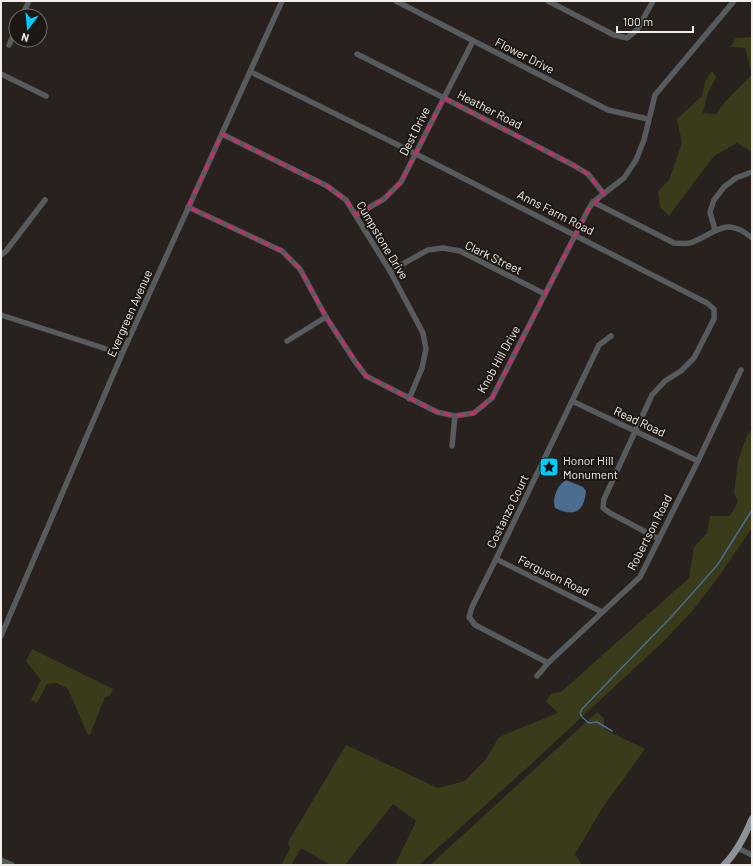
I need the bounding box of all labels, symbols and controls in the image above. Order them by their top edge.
north arrow [8,8,48,48]
scale bar [617,8,693,34]
text: 100 m [623,14,653,28]
text: N [20,31,30,45]
street label: Flower Drive [493,34,557,76]
street label: Heather Road [455,87,525,131]
street label: Dest Drive [396,104,432,158]
street label: Anns Farm Road [515,187,597,237]
street label: Cumpstone Drive [354,198,412,282]
street label: Clark Street [463,237,525,277]
street label: Evergreen Avenue [104,267,154,359]
street label: Knob Hill Drive [474,323,522,395]
street label: Read Road [612,403,668,439]
place label: Honor Hill Monument [563,453,618,481]
place icon: Honor Hill Monument [538,456,560,478]
street label: Costanzo Court [483,472,531,550]
street label: Robertson Road [624,492,674,572]
street label: Ferguson Road [516,552,592,598]

